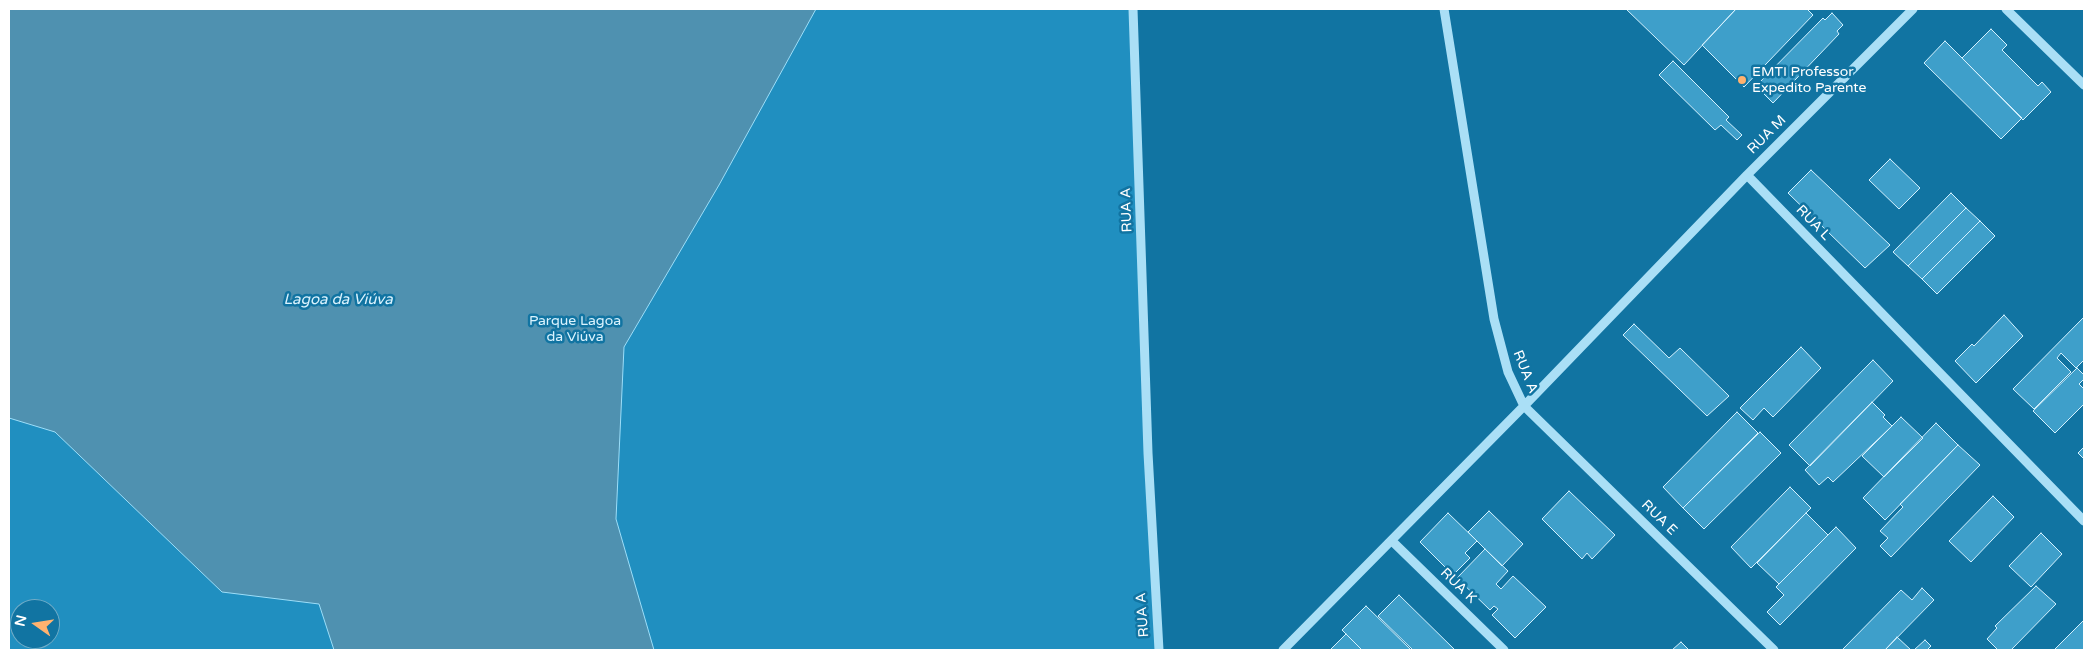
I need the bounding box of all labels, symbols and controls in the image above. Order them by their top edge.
place label: EMTI Professor Expedito Parente [1752,64,1867,96]
marker: EMTI Professor Expedito Parente [1736,74,1748,86]
street label: RUA M [1744,112,1790,158]
street label: RUA A [1118,187,1136,233]
street label: RUA L [1792,202,1834,244]
water label: Lagoa da Viúva [283,291,393,309]
park label: Parque Lagoa da Viúva [529,313,621,346]
street label: RUA A [1509,348,1541,396]
street label: RUA E [1638,497,1680,539]
street label: RUA K [1436,565,1480,607]
street label: RUA A [1133,592,1153,638]
north arrow [10,599,60,649]
text: N [11,613,30,628]

